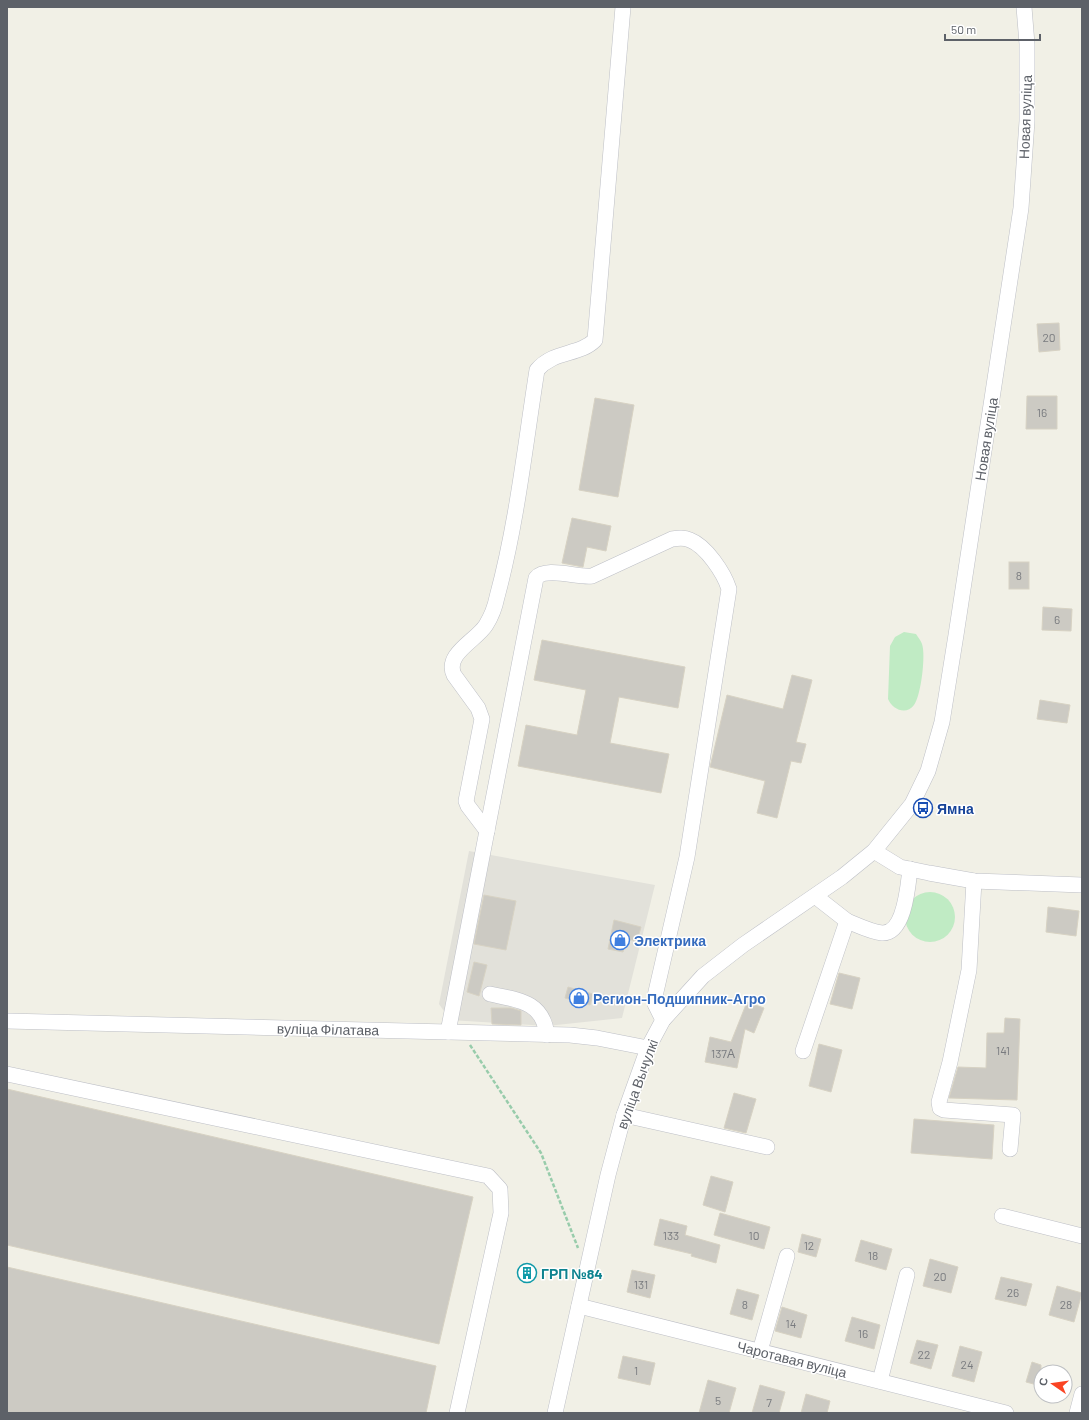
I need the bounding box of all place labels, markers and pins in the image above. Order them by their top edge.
bus stop icon: Ямна [912,797,934,819]
place label: Ямна [937,800,974,817]
shop icon: Электрика [609,929,631,951]
place label: Электрика [634,932,706,949]
shop icon: Регион-Подшипник-Агро [568,987,590,1009]
place label: Регион-Подшипник-Агро [593,990,766,1007]
building icon: ГРП №84 [516,1262,538,1284]
place label: ГРП №84 [541,1265,603,1282]

